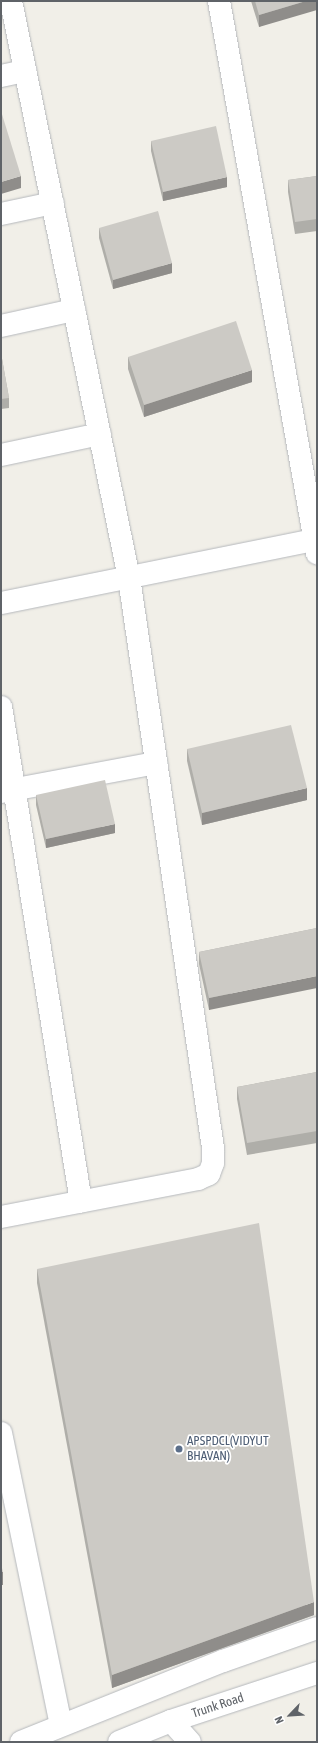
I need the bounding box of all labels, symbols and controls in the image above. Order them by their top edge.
place label: APSPDCL(VIDYUT BHAVAN) [187,1434,269,1465]
marker: APSPDCL(VIDYUT BHAVAN) [174,1444,184,1454]
street label: Trunk Road [190,1690,246,1722]
north arrow [270,1695,310,1735]
text: N [272,1715,286,1726]

